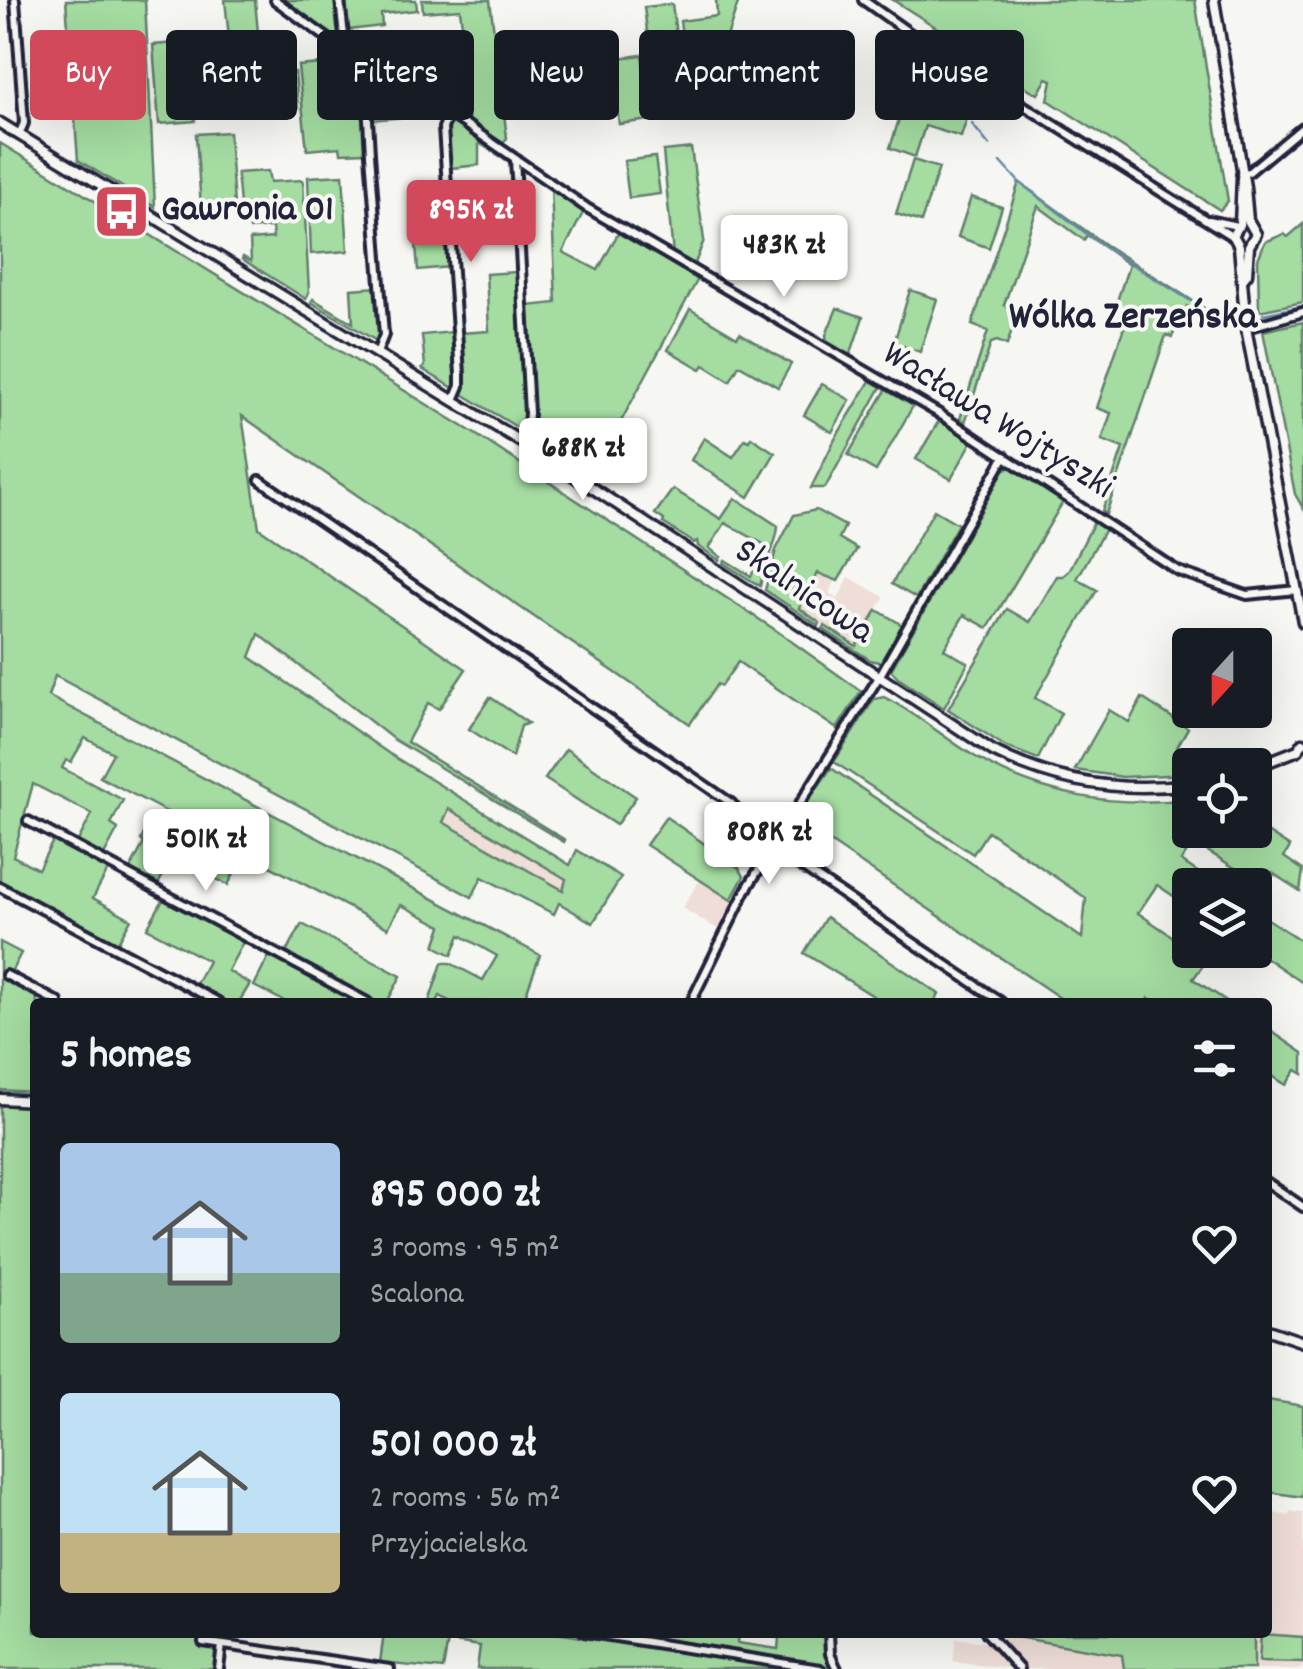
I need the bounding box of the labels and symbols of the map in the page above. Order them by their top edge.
pin: 895K zł [379,180,563,265]
bus stop icon: Gawronia 01 [92,181,152,241]
place label: Gawronia 01 [161,184,334,239]
pin: 483K zł [692,215,876,300]
district label: Wólka Zerzeńska [1009,291,1258,348]
street label: Wacława Wojtyszki [870,329,1124,515]
pin: 688K zł [491,418,675,503]
street label: Skalnicowa [722,526,885,661]
north arrow [1172,628,1272,728]
pin: 808K zł [677,802,861,887]
pin: 501K zł [114,809,298,894]

